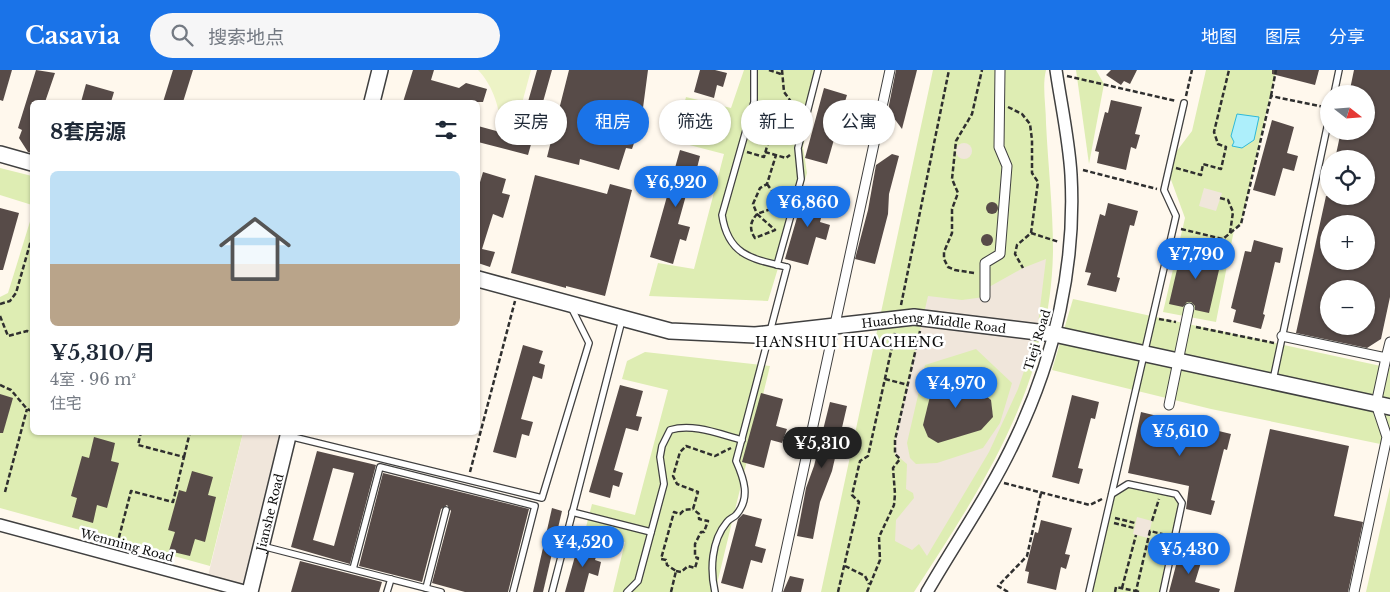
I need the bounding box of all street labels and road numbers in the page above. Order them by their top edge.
street label: Tieji Road [1021,308,1053,372]
street label: Huacheng Middle Road [861,309,1007,336]
street label: Jianshe Road [252,472,286,555]
street label: Wenming Road [78,525,175,565]

